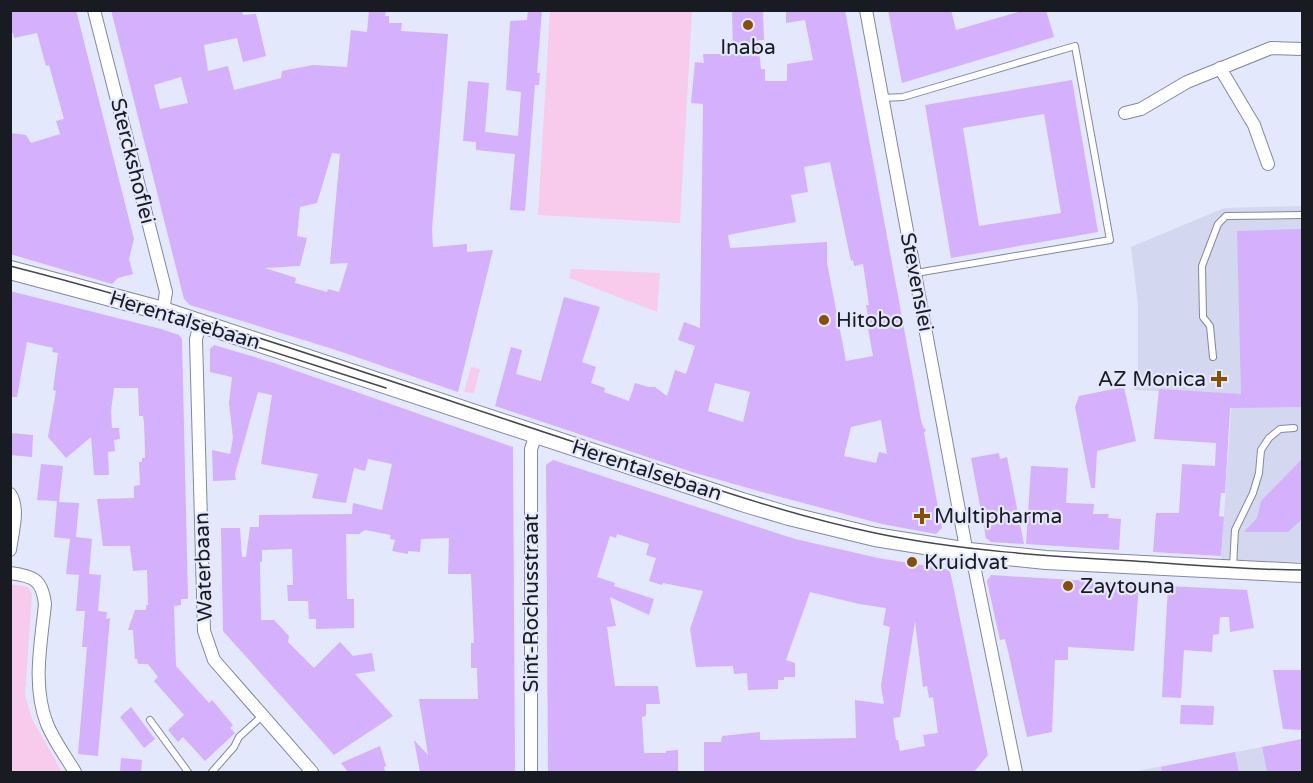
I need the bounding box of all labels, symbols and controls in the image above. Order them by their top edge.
marker: Inaba [741,18,755,32]
place label: Inaba [720,35,776,60]
street label: Sterckshoflei [105,96,160,226]
street label: Stevenslei [895,231,938,334]
street label: Herentalsebaan [106,286,263,355]
place label: Hitobo [836,308,904,333]
marker: Hitobo [817,313,831,327]
place label: AZ Monica [1098,367,1206,392]
marker: AZ Monica [1210,370,1228,388]
street label: Herentalsebaan [569,434,725,507]
place label: Multipharma [934,504,1062,529]
marker: Multipharma [915,509,929,523]
street label: Waterbaan [189,512,218,622]
street label: Sint-Rochusstraat [519,513,544,693]
place label: Kruidvat [924,550,1008,575]
marker: Kruidvat [905,555,919,569]
place label: Zaytouna [1080,574,1175,599]
marker: Zaytouna [1061,579,1075,593]

